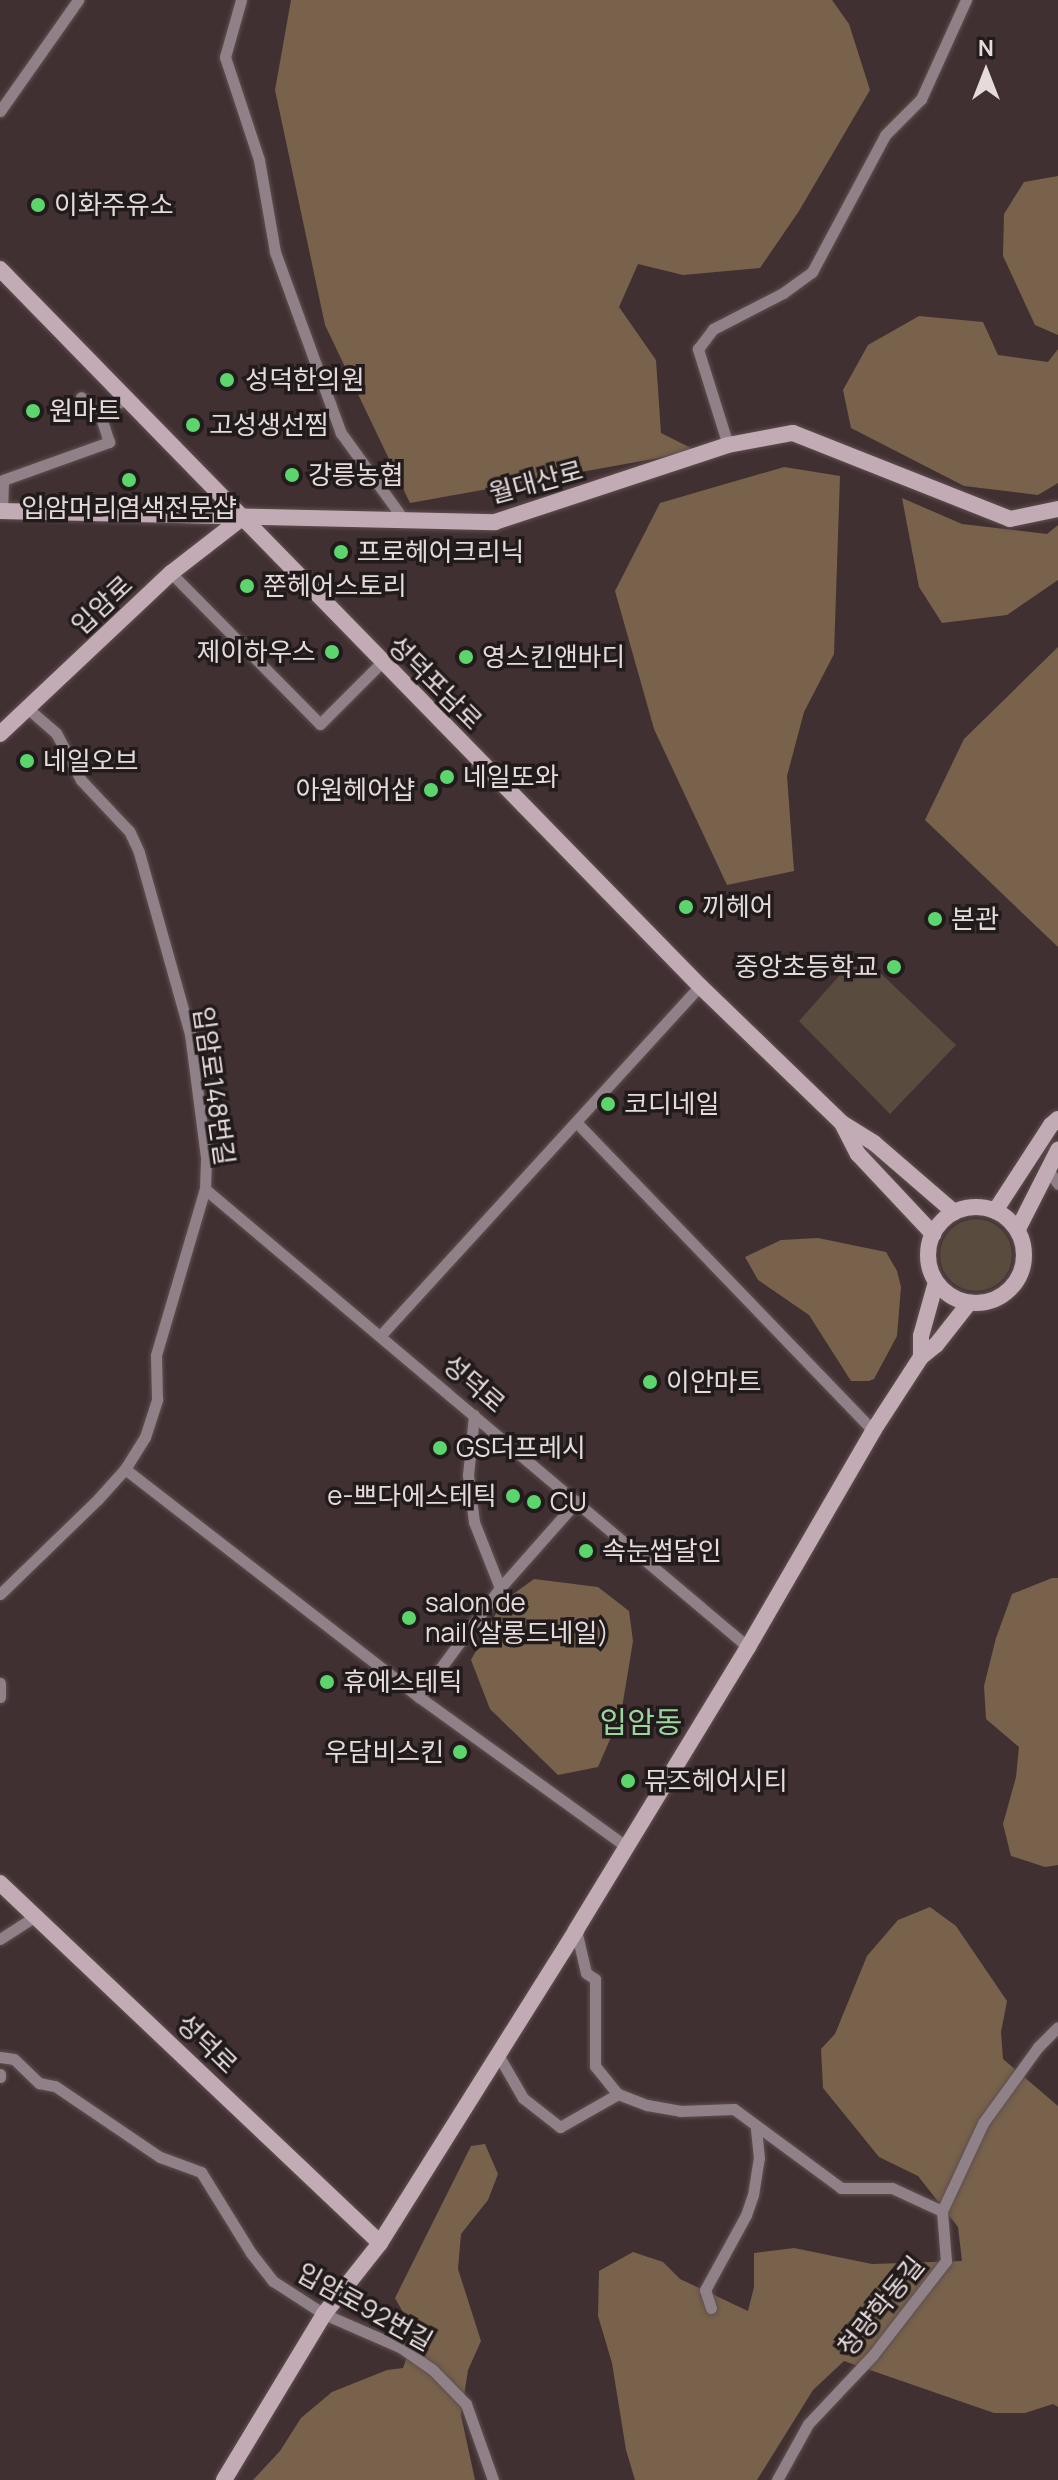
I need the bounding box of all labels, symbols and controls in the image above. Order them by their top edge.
north arrow [946,32,1026,112]
text: N [978,33,994,63]
place label: 이화주유소 [54,189,174,221]
marker: 이화주유소 [29,196,47,214]
place label: 성덕한의원 [245,364,365,396]
marker: 성덕한의원 [216,369,238,391]
place label: 원마트 [49,395,121,427]
marker: 원마트 [24,402,42,420]
place label: 고성생선찜 [209,409,329,441]
marker: 고성생선찜 [184,416,202,434]
street label: 월대산로 [486,455,586,509]
place label: 강릉농협 [308,459,404,491]
marker: 강릉농협 [283,466,301,484]
marker: 입암머리염색전문샵 [120,471,138,489]
place label: 입암머리염색전문샵 [21,492,237,524]
place label: 프로헤어크리닉 [357,536,524,568]
marker: 프로헤어크리닉 [332,543,350,561]
street label: 입암로 [65,569,139,641]
place label: 쭌헤어스토리 [263,570,407,602]
marker: 쭌헤어스토리 [238,577,256,595]
street label: 성덕포남로 [382,630,488,736]
place label: 제이하우스 [196,636,316,668]
place label: 영스킨앤바디 [482,641,626,673]
marker: 제이하우스 [323,643,341,661]
marker: 영스킨앤바디 [457,648,475,666]
place label: 네일오브 [43,745,139,777]
marker: 네일오브 [18,752,36,770]
place label: 네일또와 [463,761,559,793]
marker: 네일또와 [438,768,456,786]
place label: 아원헤어샵 [295,774,415,806]
marker: 아원헤어샵 [422,781,440,799]
place label: 끼헤어 [702,891,774,923]
marker: 끼헤어 [677,898,695,916]
place label: 본관 [951,903,999,935]
marker: 본관 [926,910,944,928]
place label: 중앙초등학교 [734,951,878,983]
marker: 중앙초등학교 [885,958,903,976]
street label: 입암로148번길 [187,1005,241,1167]
place label: 코디네일 [624,1088,720,1120]
marker: 코디네일 [599,1095,617,1113]
street label: 성덕로 [437,1349,511,1419]
place label: 이안마트 [666,1366,762,1398]
marker: 이안마트 [641,1373,659,1391]
place label: GS더프레시 [456,1432,586,1464]
marker: GS더프레시 [431,1439,449,1457]
place label: e-쁘다에스테틱 [327,1480,497,1512]
place label: CU [550,1486,587,1518]
marker: e-쁘다에스테틱 [504,1487,522,1505]
marker: CU [525,1493,543,1511]
place label: 속눈썹달인 [602,1535,722,1567]
marker: 속눈썹달인 [577,1542,595,1560]
place label: salon de nail(살롱드네일) [425,1587,609,1648]
marker: salon de nail(살롱드네일) [400,1609,418,1627]
place label: 휴에스테틱 [343,1666,463,1698]
marker: 휴에스테틱 [318,1673,336,1691]
district label: 입암동 [600,1704,682,1740]
place label: 우담비스킨 [324,1736,444,1768]
marker: 우담비스킨 [451,1743,469,1761]
place label: 뮤즈헤어시티 [644,1765,788,1797]
marker: 뮤즈헤어시티 [619,1772,637,1790]
street label: 성덕로 [170,2008,244,2080]
street label: 청량학동길 [831,2250,931,2362]
street label: 입암로92번길 [292,2257,438,2357]

